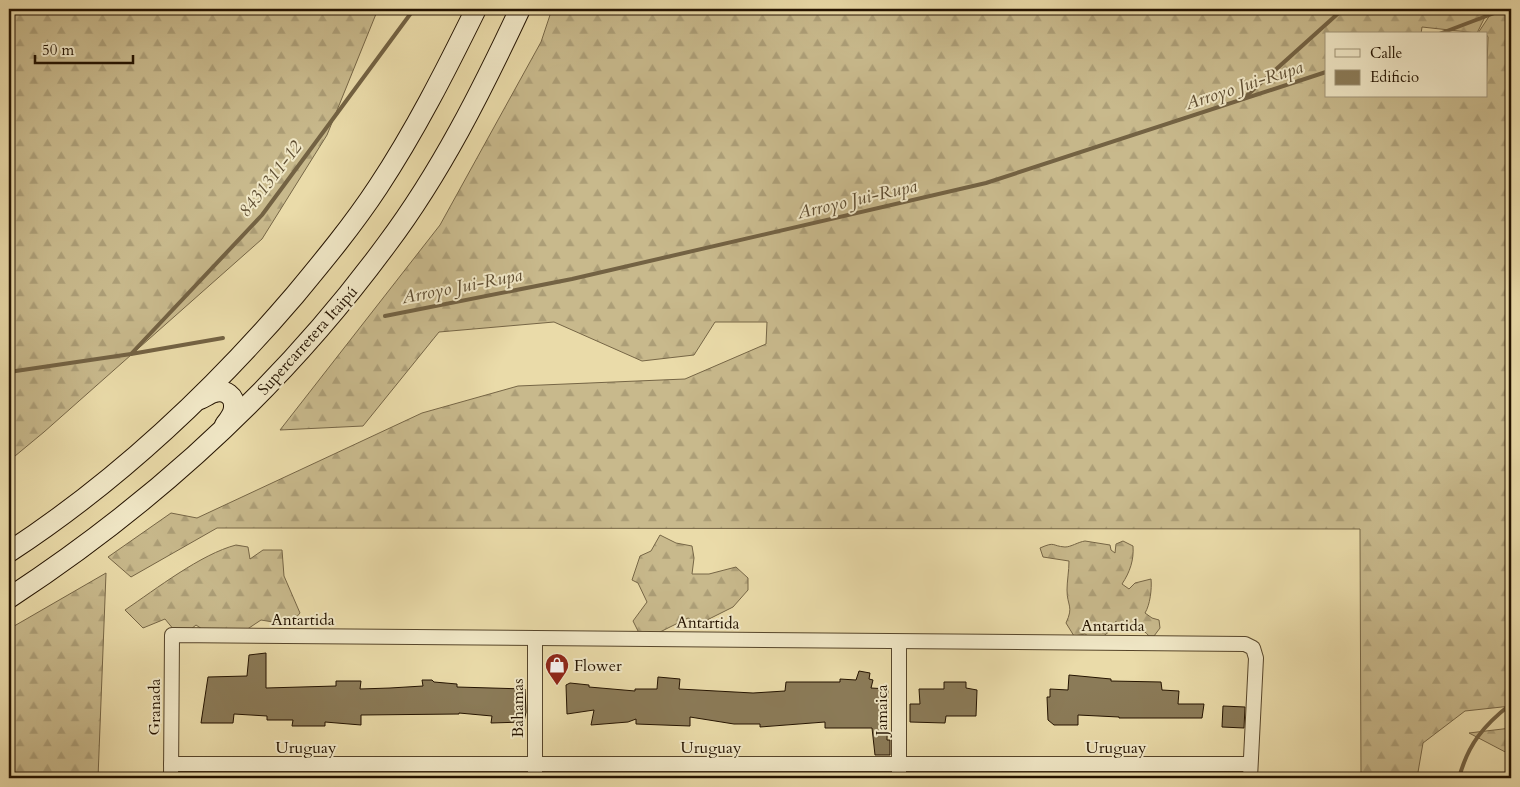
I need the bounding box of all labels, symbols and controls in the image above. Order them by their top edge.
scale bar [35,32,132,64]
legend [1325,32,1488,98]
text: 50 m [42,40,74,60]
text: Calle [1370,43,1403,63]
water label: Arroyo Jui-Rupa [1181,55,1306,117]
text: Edificio [1370,67,1419,87]
water label: 8431311-12 [232,135,309,223]
water label: Arroyo Jui-Rupa [794,174,920,226]
water label: Arroyo Jui-Rupa [399,263,525,311]
street label: Supercarretera Itaipú [253,281,363,400]
street label: Antartida [271,609,335,631]
street label: Antartida [676,611,740,635]
street label: Antartida [1081,615,1145,637]
shop icon: Flower [544,652,570,686]
place label: Flower [574,655,622,677]
street label: Granada [144,678,166,735]
street label: Bahamas [507,678,529,738]
street label: Jamaica [871,684,893,738]
street label: Uruguay [276,737,337,759]
street label: Uruguay [681,737,742,759]
street label: Uruguay [1086,737,1147,759]

